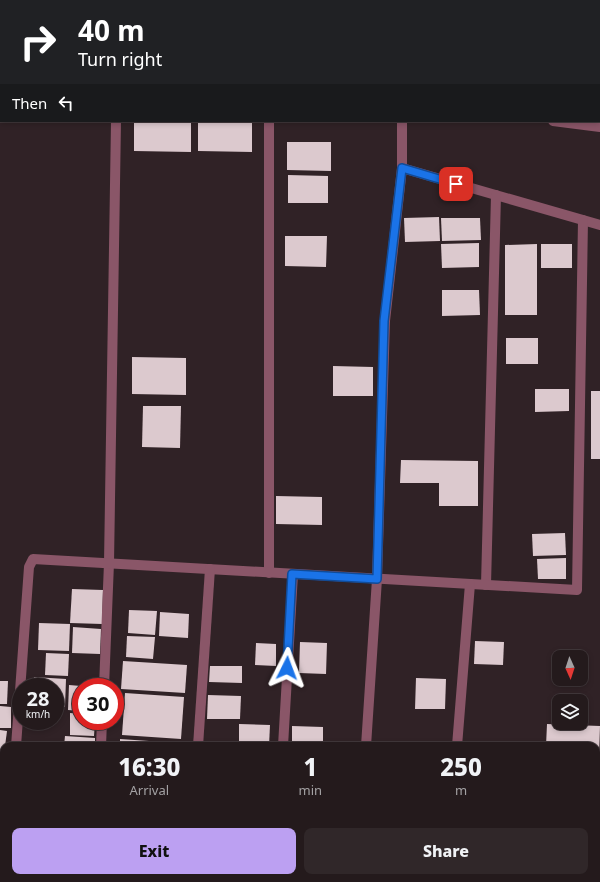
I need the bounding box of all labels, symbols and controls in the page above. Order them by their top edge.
text: 40 m [78,11,145,49]
icon: right [12,16,64,68]
text: Turn right [78,47,162,71]
icon: left [55,92,77,114]
text: Then [12,93,47,113]
pin [439,167,473,201]
icon: arrive [445,173,467,195]
position arrow [266,647,308,689]
north arrow [552,650,588,686]
map controls [552,650,588,730]
speed limit sign: 30 [72,678,124,730]
text: 28 [27,685,49,712]
button: layers [552,694,588,730]
text: km/h [26,707,50,721]
text: 16:30 [118,750,180,783]
text: 1 [303,750,317,783]
text: 250 [440,750,482,783]
text: Arrival [129,781,169,799]
text: min [299,781,322,799]
text: m [455,781,467,799]
button: Exit [12,828,296,874]
button: Share [304,828,588,874]

